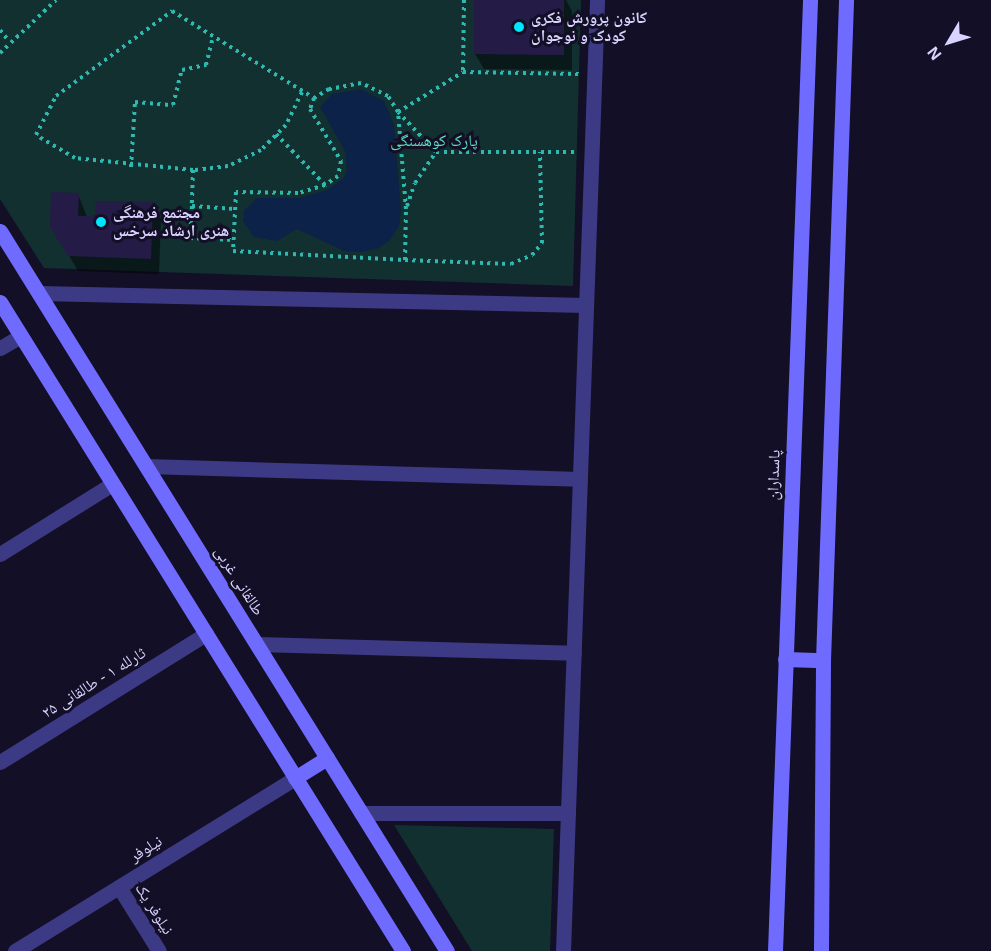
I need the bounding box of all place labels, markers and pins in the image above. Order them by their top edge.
place label: کانون پرورش فکری کودک و نوجوان [531,8,647,46]
marker: کانون پرورش فکری کودک و نوجوان [512,20,526,34]
place label: مجتمع فرهنگی هنری ارشاد سرخس [113,203,229,241]
marker: مجتمع فرهنگی هنری ارشاد سرخس [94,215,108,229]

